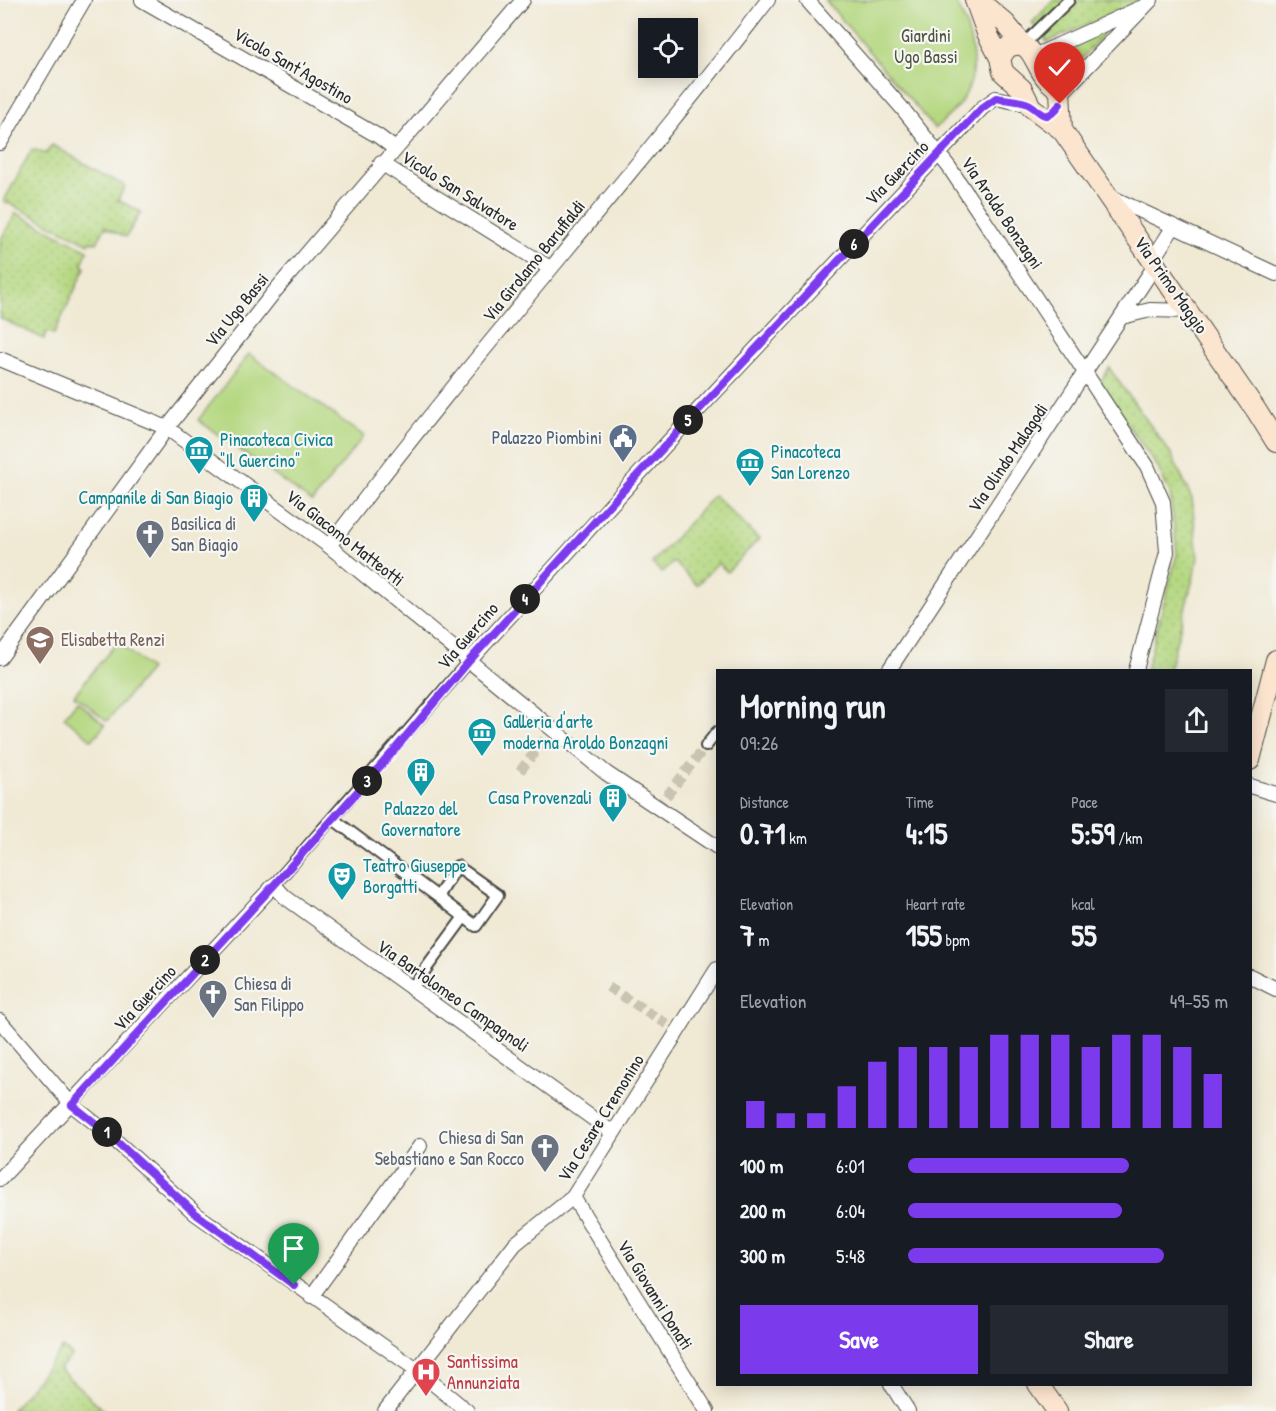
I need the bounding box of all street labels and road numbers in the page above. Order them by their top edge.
street label: Vicolo Sant'Agostino [229,21,357,110]
street label: Via Guercino [859,135,934,211]
street label: Vicolo San Salvatore [397,144,524,237]
street label: Via Aroldo Bonzagni [955,151,1049,274]
street label: Via Girolamo Baruffaldi [477,194,591,327]
street label: Via Primo Maggio [1129,231,1214,338]
street label: Via Ugo Bassi [199,267,274,352]
street label: Via Olindo Malagodi [962,398,1053,517]
street label: Via Giacomo Matteotti [281,483,410,592]
street label: Via Guercino [431,597,504,675]
street label: Via Bartolomeo Campagnoli [372,933,535,1058]
street label: Via Guercino [108,959,182,1036]
street label: Via Cesare Cremonino [551,1049,650,1186]
street label: Via Giovanni Donati [612,1235,699,1354]

